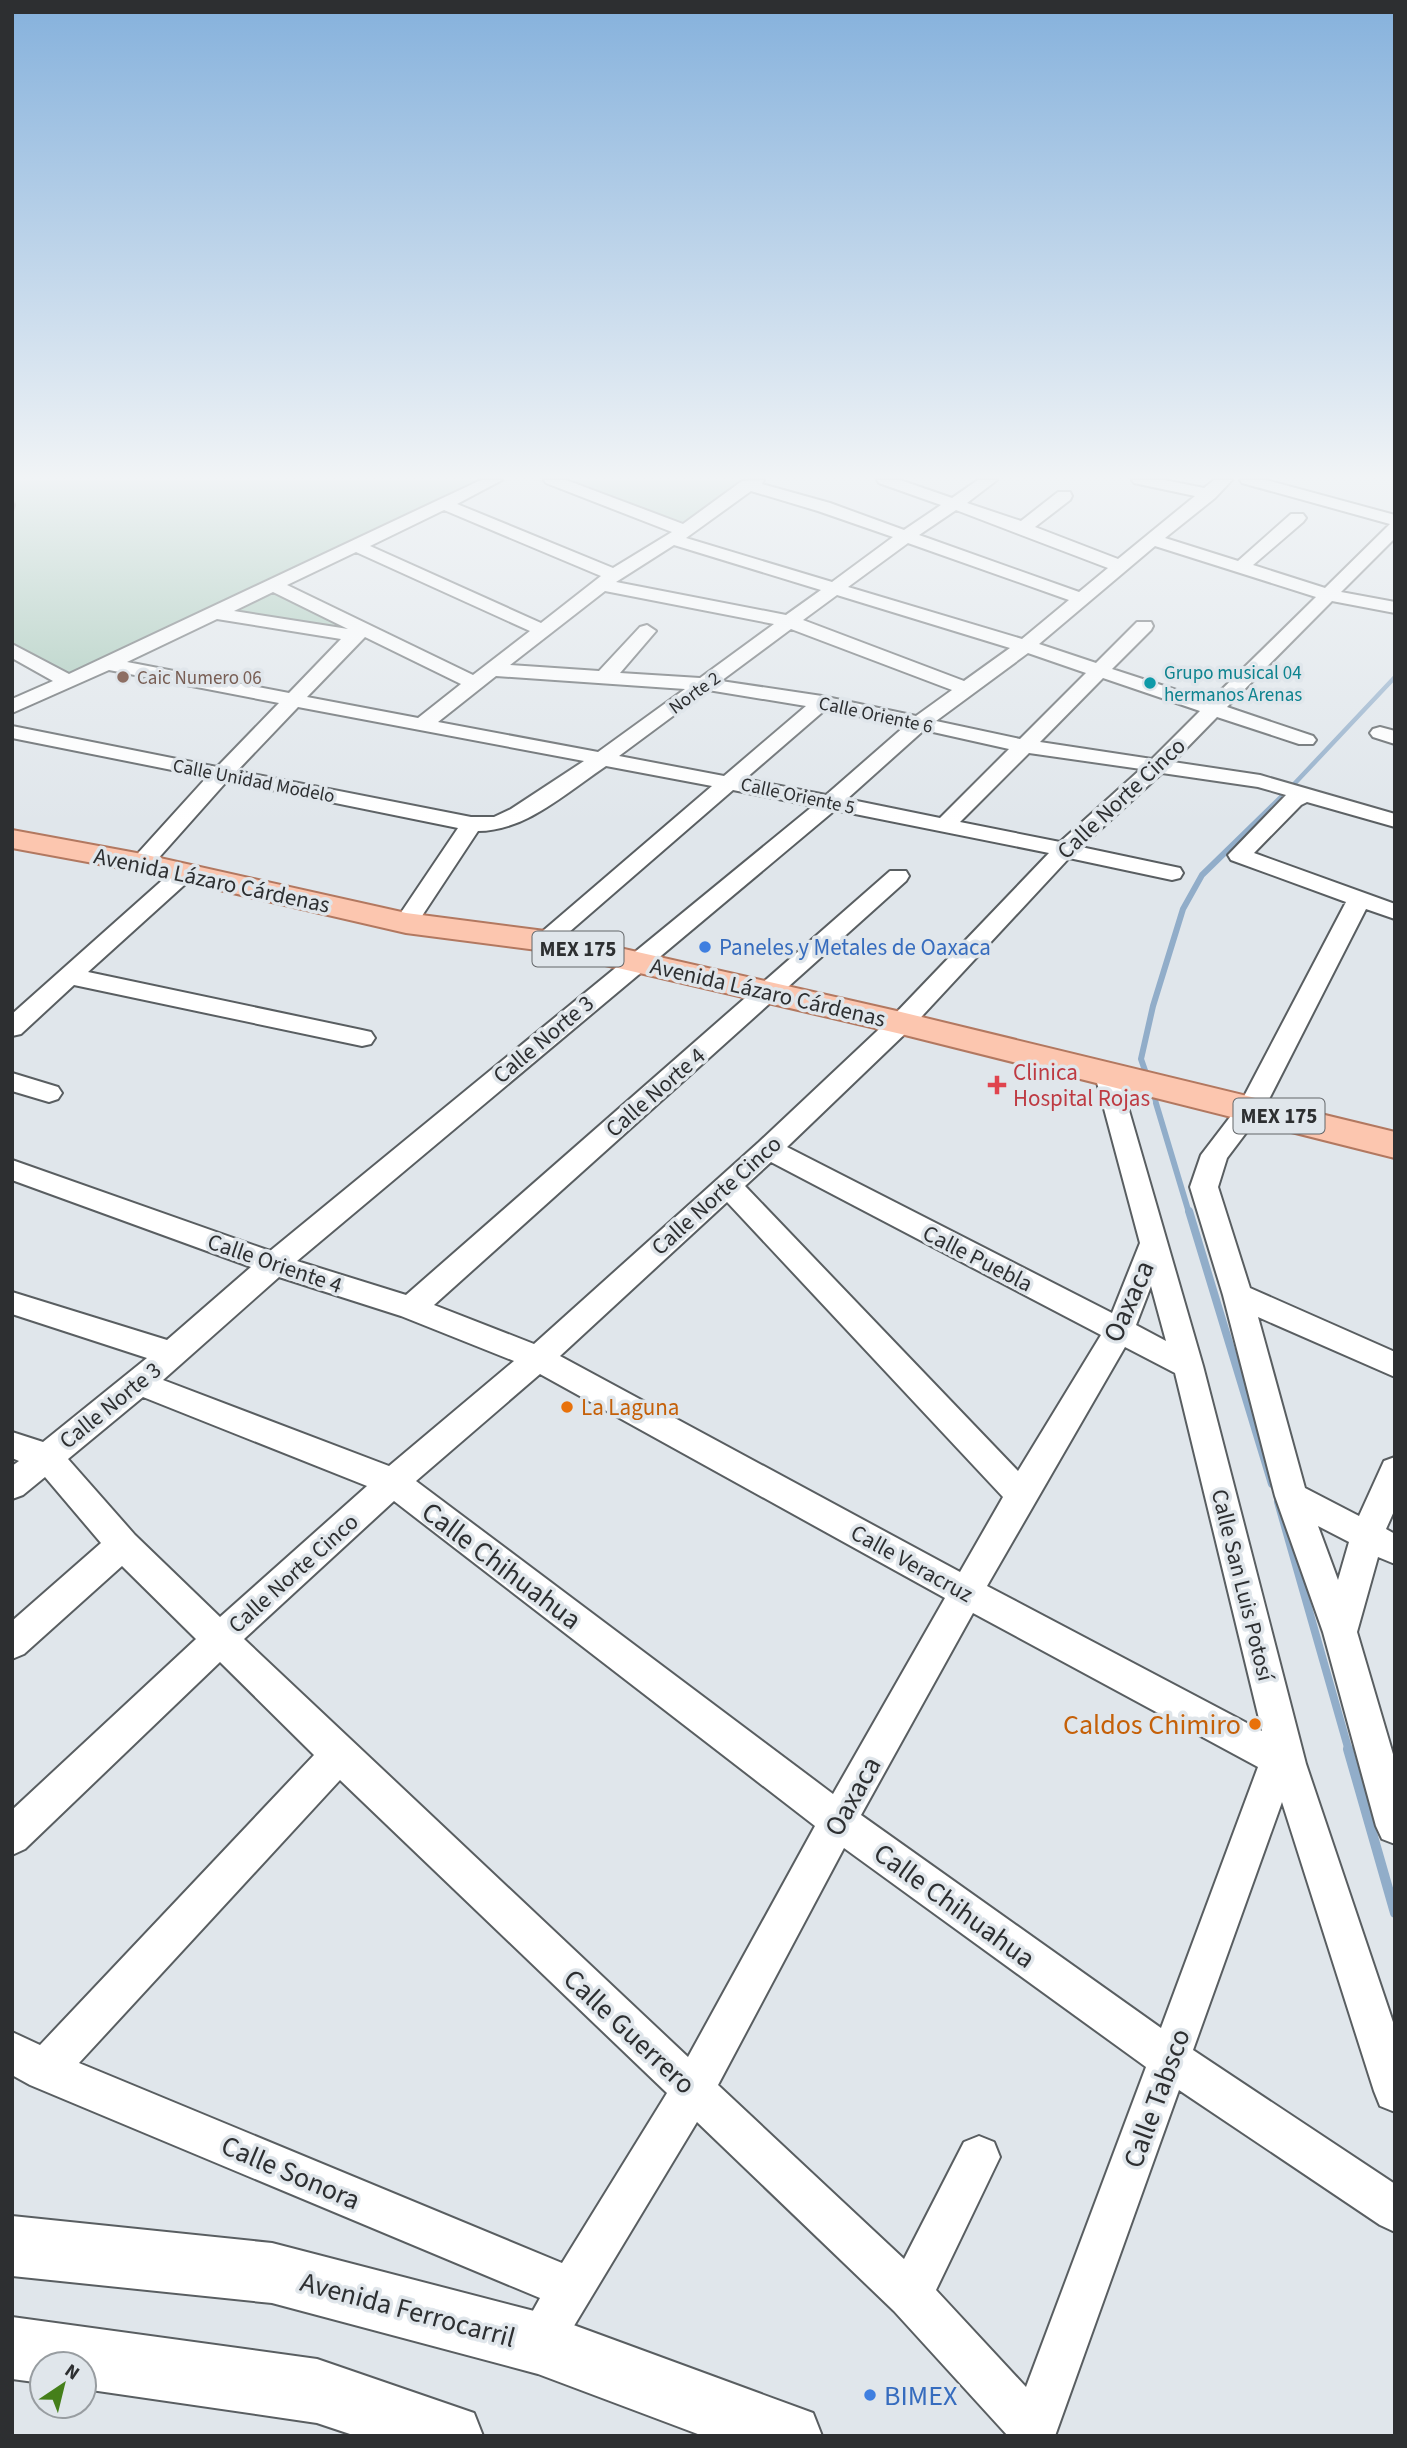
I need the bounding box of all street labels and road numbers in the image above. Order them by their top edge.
street label: Norte 2 [663,665,726,721]
street label: Calle Oriente 6 [816,690,935,741]
street label: Calle Norte Cinco [1050,730,1193,867]
street label: Calle Unidad Modelo [170,753,337,810]
street label: Calle Oriente 5 [738,771,857,822]
street label: Avenida Lázaro Cárdenas [91,839,333,922]
road number: MEX 175 [532,932,624,967]
street label: Avenida Lázaro Cárdenas [647,949,889,1036]
street label: Calle Norte 3 [486,987,601,1091]
street label: Calle Norte 4 [598,1040,712,1145]
road number: MEX 175 [1234,1098,1324,1134]
street label: Calle Norte Cinco [644,1128,789,1263]
street label: Calle Puebla [917,1217,1039,1300]
street label: Calle Oriente 4 [203,1225,347,1302]
street label: Oaxaca [1093,1254,1165,1349]
street label: Calle Norte 3 [52,1354,168,1457]
street label: Calle San Luis Potosí [1203,1486,1283,1686]
street label: Calle Chihuahua [413,1492,590,1639]
street label: Calle Norte Cinco [221,1506,366,1641]
street label: Calle Veracruz [845,1516,979,1611]
street label: Oaxaca [815,1749,891,1844]
street label: Calle Chihuahua [865,1833,1043,1978]
street label: Calle Guerrero [554,1960,704,2104]
street label: Calle Tabsco [1113,2023,1201,2174]
street label: Calle Sonora [215,2126,366,2220]
street label: Avenida Ferrocarril [296,2262,520,2358]

